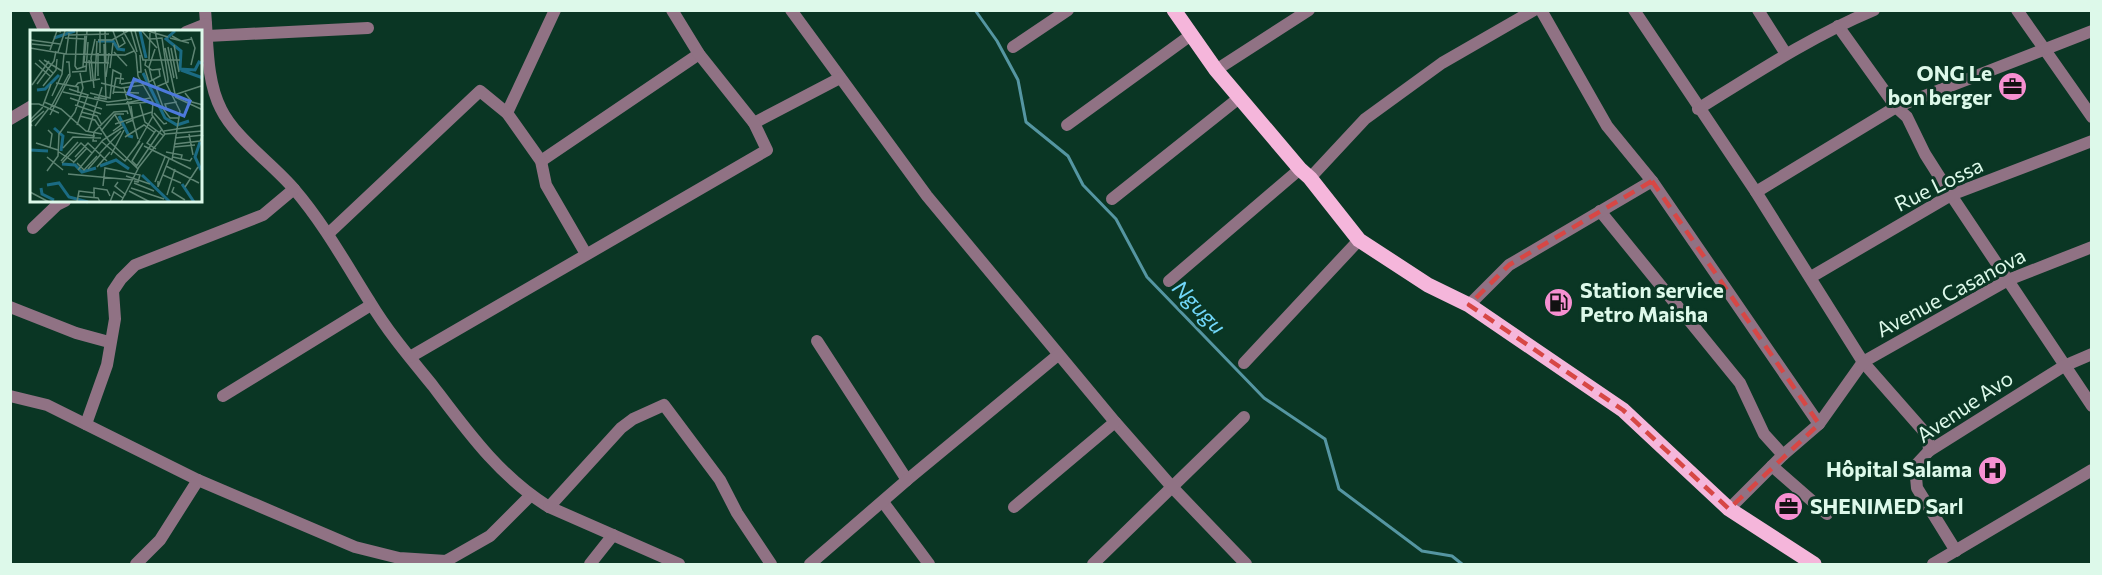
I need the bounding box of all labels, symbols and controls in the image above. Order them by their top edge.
inset map [30,30,202,202]
place label: ONG Le bon berger [1888,60,1992,109]
office icon: ONG Le bon berger [1997,70,2029,102]
street label: Rue Lossa [1890,152,1987,216]
street label: Avenue Casanova [1871,242,2029,342]
water label: Ngugu [1167,274,1232,339]
place label: Station service Petro Maisha [1580,277,1724,326]
fuel station icon: Station service Petro Maisha [1543,287,1575,319]
street label: Avenue Avo [1911,364,2017,447]
hospital icon: Hôpital Salama [1977,454,2009,486]
place label: Hôpital Salama [1826,456,1972,481]
office icon: SHENIMED Sarl [1773,491,1805,523]
place label: SHENIMED Sarl [1810,493,1963,518]

